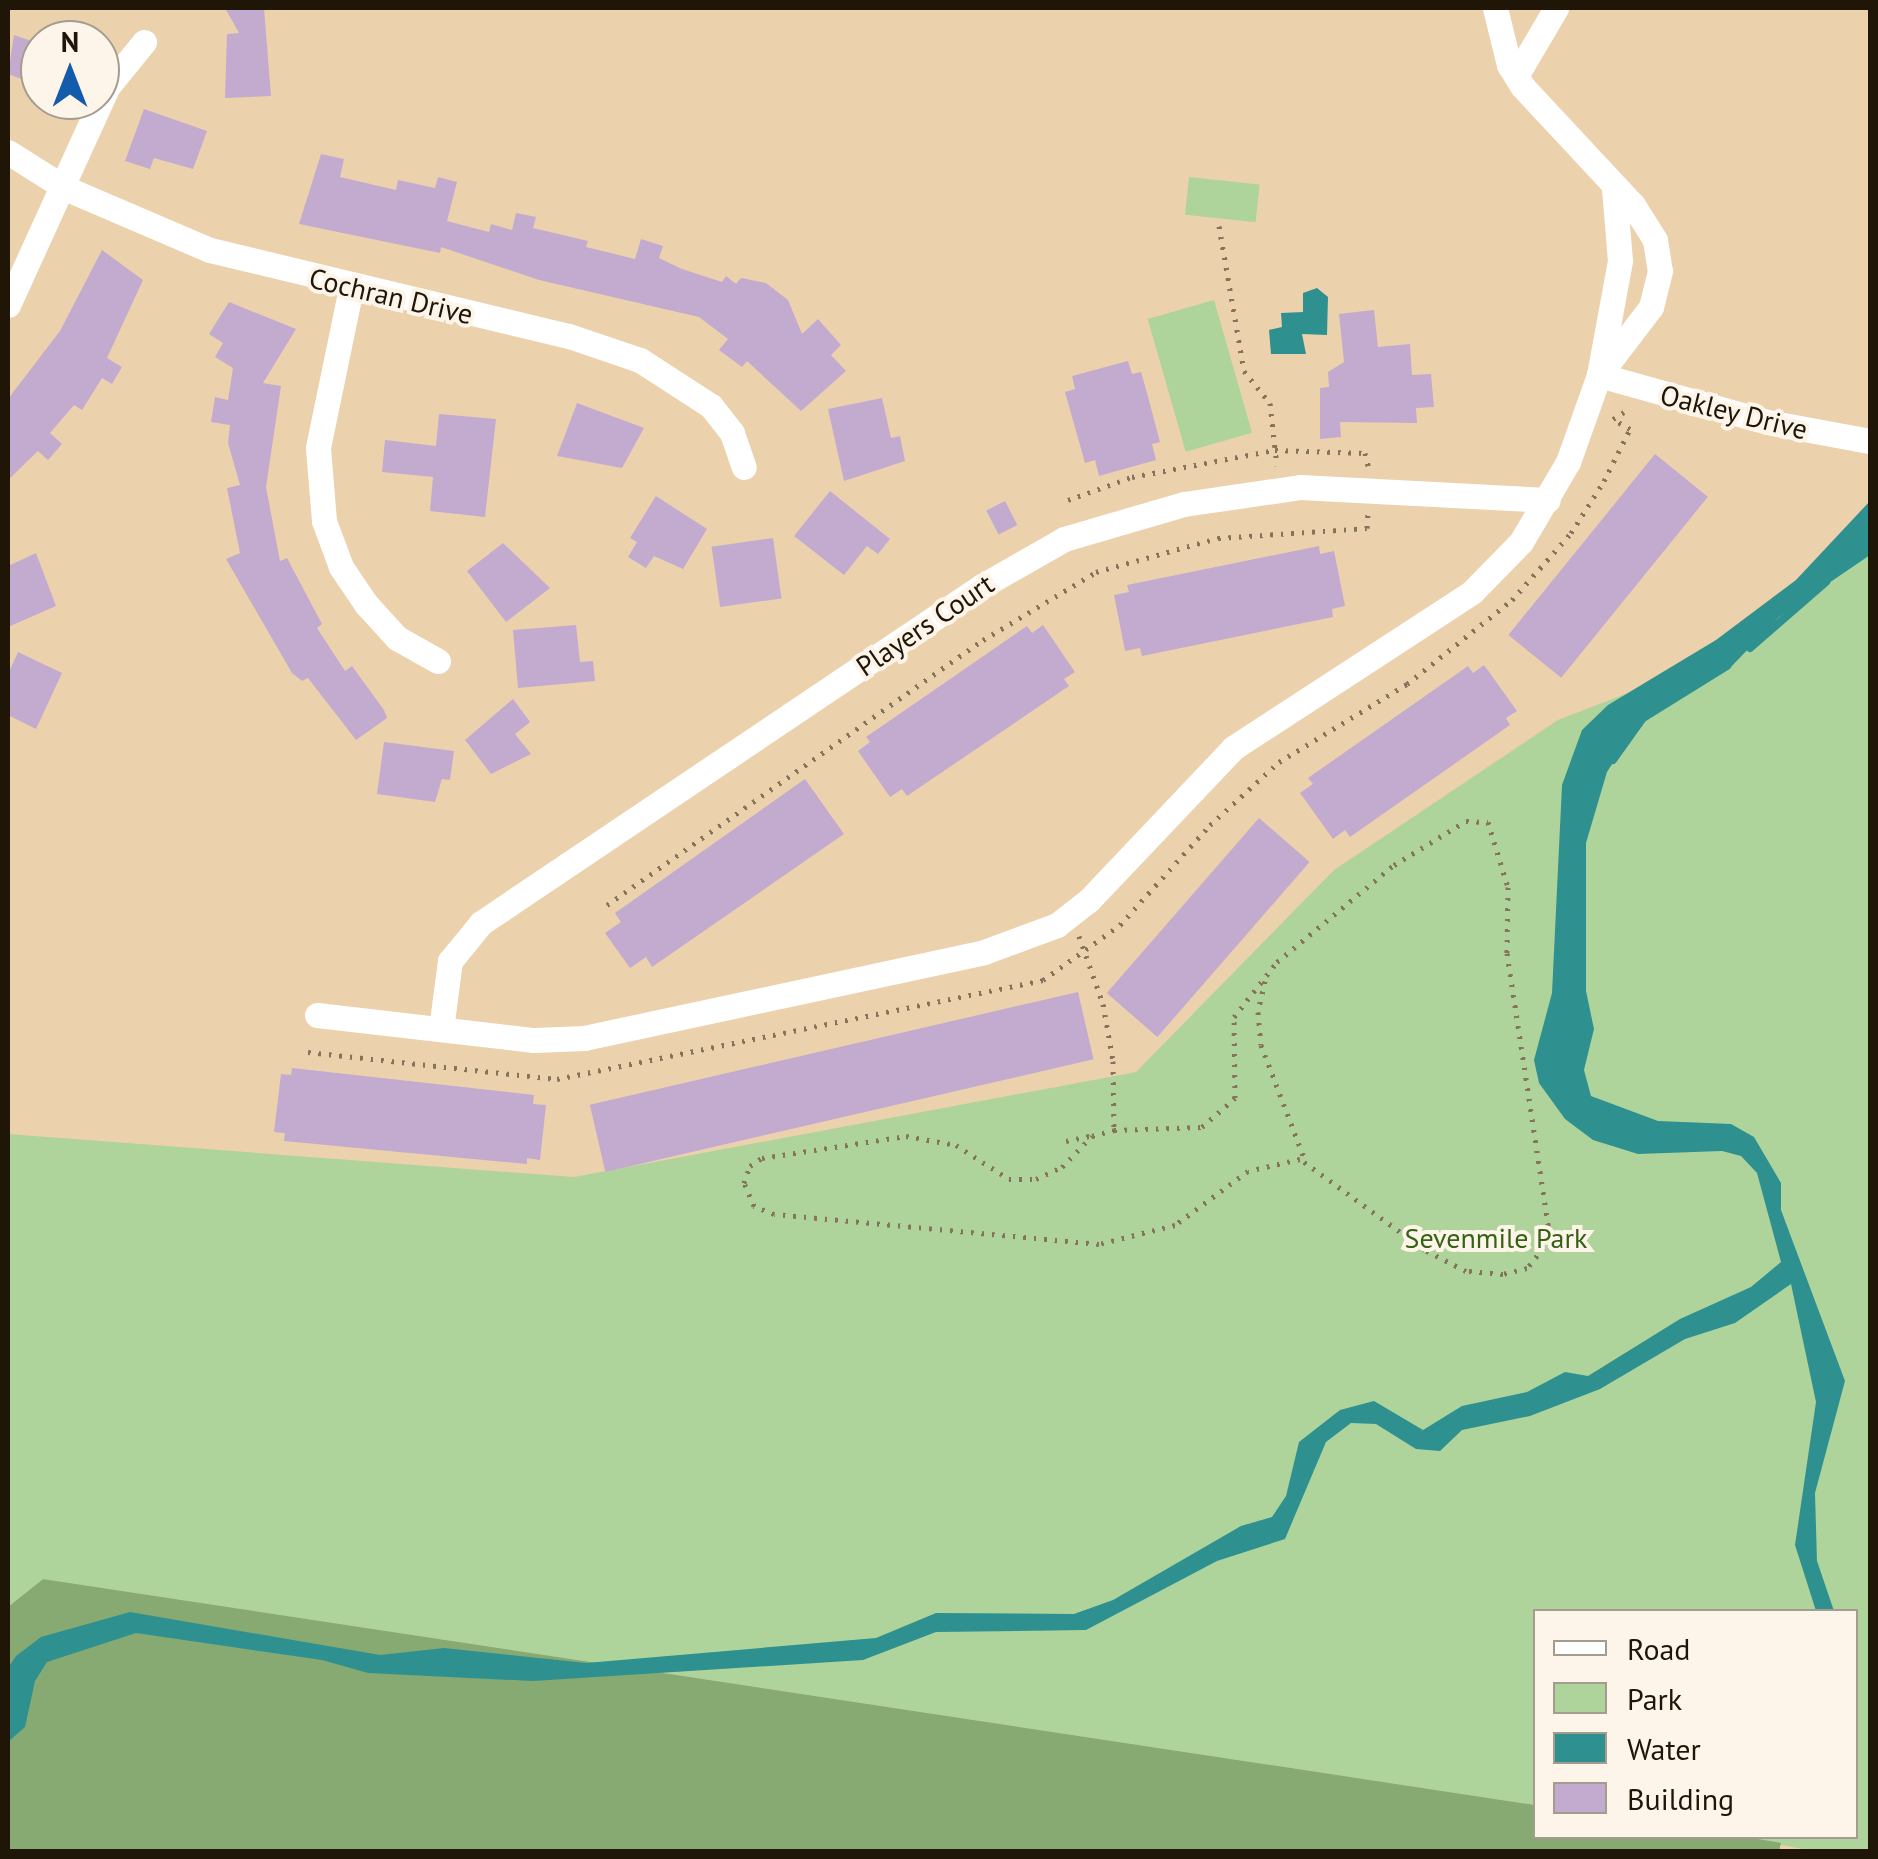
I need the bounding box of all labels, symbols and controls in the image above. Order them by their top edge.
north arrow [20,20,120,120]
text: N [61,23,79,60]
street label: Cochran Drive [306,261,476,331]
street label: Oakley Drive [1656,377,1812,447]
street label: Players Court [850,567,1000,683]
park label: Sevenmile Park [1405,1221,1587,1255]
legend [1533,1609,1858,1839]
text: Road [1627,1629,1691,1668]
text: Park [1627,1679,1682,1718]
text: Water [1627,1729,1701,1768]
text: Building [1627,1779,1734,1818]

